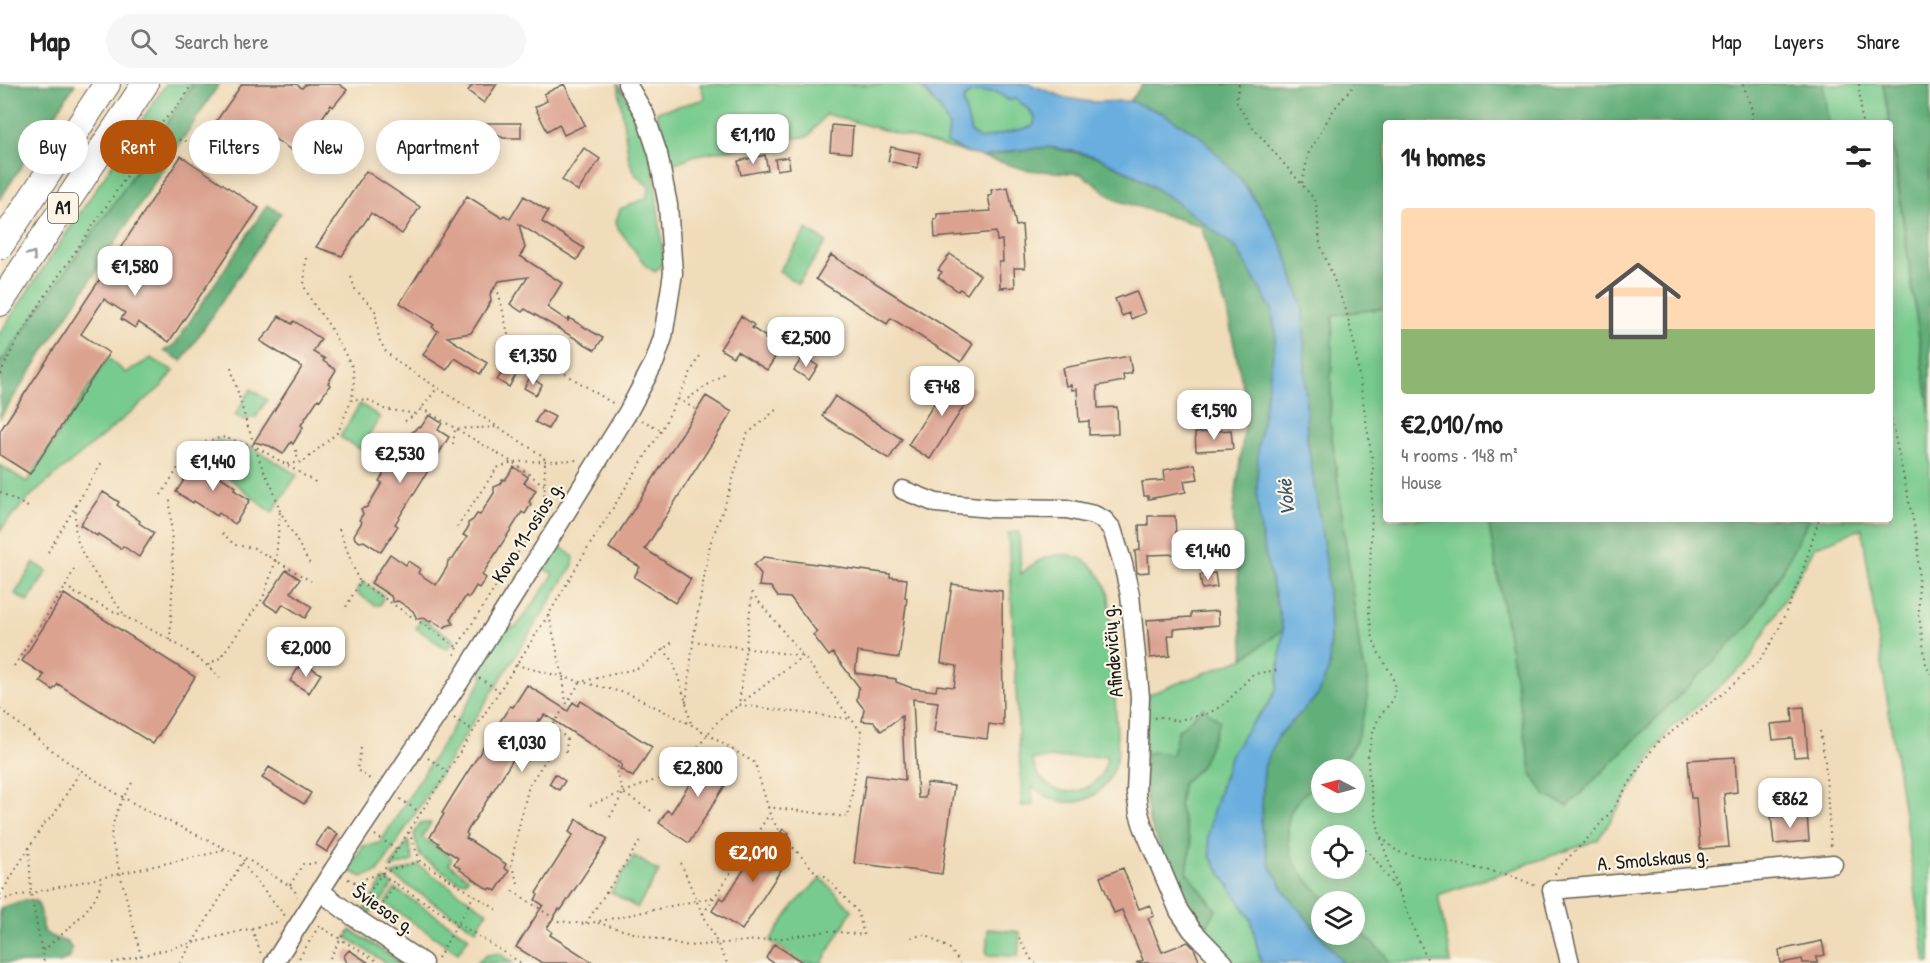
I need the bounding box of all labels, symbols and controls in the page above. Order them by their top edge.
search box [106,14,526,68]
text: Map [30,22,70,60]
icon: search [127,25,160,58]
text: Search here [175,26,269,56]
text: Map [1712,27,1741,56]
text: Layers [1774,27,1824,56]
text: Share [1857,27,1900,56]
pin: €1,110 [704,114,802,165]
chip: Buy [18,120,88,174]
chip: Rent [100,120,177,174]
chip: Filters [189,120,280,174]
chip: New [292,120,364,174]
chip: Apartment [376,120,500,174]
text: €1,110 [731,120,775,147]
text: 14 homes [1401,139,1486,174]
icon: filters [1842,140,1875,173]
road number: A1 [48,193,78,223]
pin: €1,580 [86,246,184,297]
icon: home [1584,247,1692,355]
one-way arrow [25,250,36,261]
text: €1,580 [112,252,159,279]
pin: €2,500 [757,317,855,368]
text: €2,500 [781,323,831,350]
pin: €1,350 [484,335,582,386]
text: €1,350 [509,341,557,368]
pin: €748 [906,366,978,417]
text: €748 [924,372,960,399]
pin: €1,590 [1165,390,1263,441]
text: €1,590 [1191,396,1237,423]
text: €2,010/mo [1401,406,1503,441]
pin: €2,530 [351,433,449,484]
text: €2,530 [375,439,425,466]
pin: €1,440 [164,441,262,492]
text: 4 rooms · 148 m² [1401,441,1518,468]
text: €1,440 [191,447,235,474]
text: House [1401,468,1442,495]
street label: Kovo 11-osios g. [485,476,569,588]
water label: Vokė [1269,477,1302,518]
pin: €1,440 [1159,530,1257,581]
text: €1,440 [1186,536,1230,563]
street label: Afindevičių g. [1094,604,1129,699]
pin: €2,000 [257,627,355,678]
text: €2,000 [281,633,331,660]
pin: €1,030 [473,722,571,773]
text: €1,030 [498,728,546,755]
pin: €2,800 [649,747,747,798]
text: €2,800 [673,753,723,780]
north arrow [1311,759,1365,813]
map controls [1311,759,1365,945]
pin: €862 [1754,778,1826,829]
text: €862 [1772,784,1808,811]
button: locate [1311,825,1365,879]
pin: €2,010 [704,832,802,883]
text: €2,010 [729,838,777,865]
street label: A. Smolskaus g. [1596,840,1710,877]
street label: Šviesos g. [348,877,421,940]
button: layers [1311,891,1365,945]

